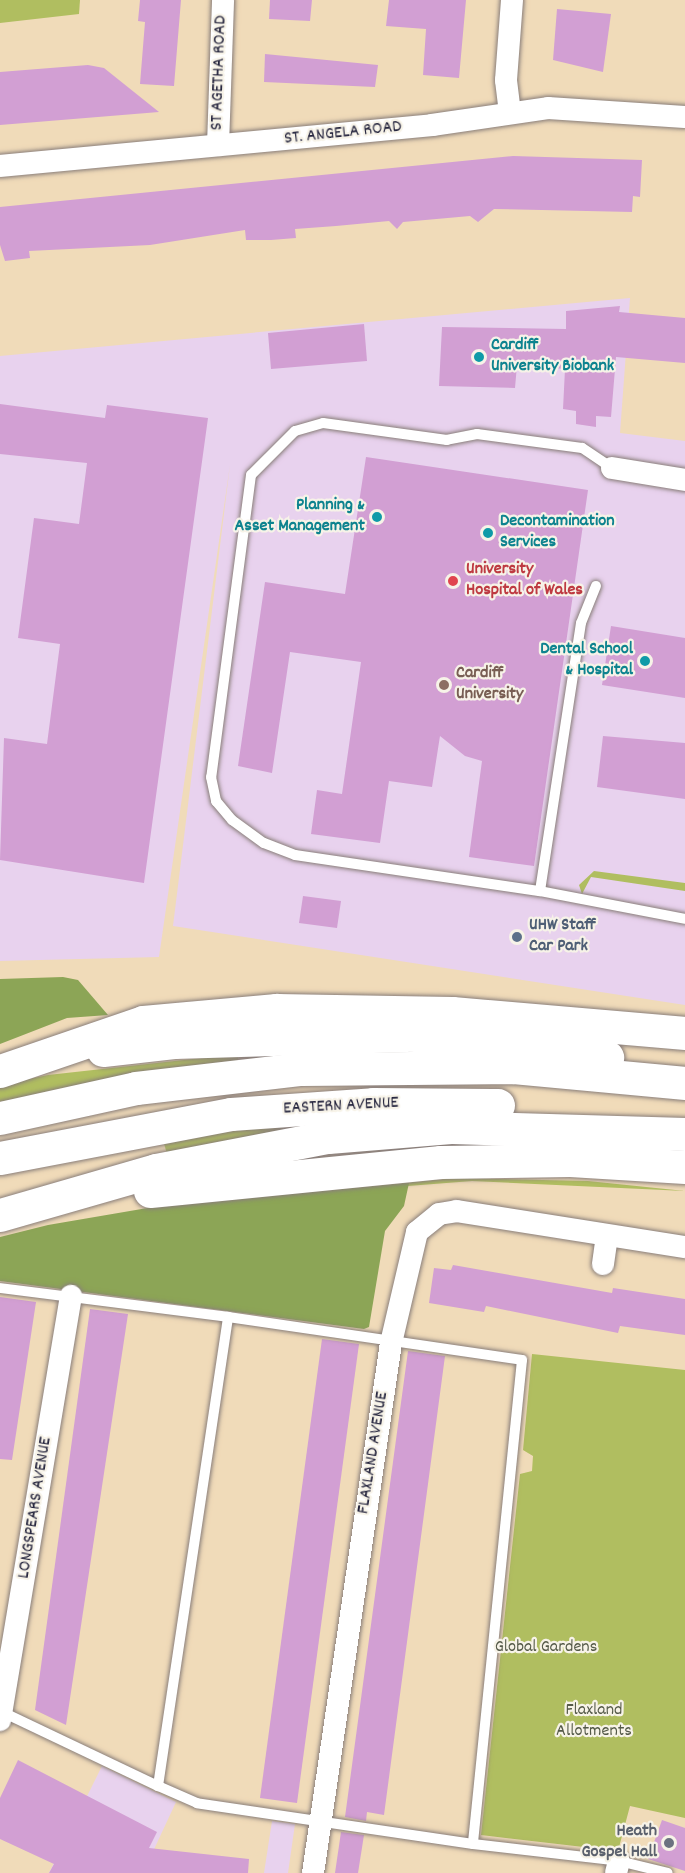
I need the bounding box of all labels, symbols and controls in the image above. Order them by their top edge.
street label: ST AGETHA ROAD [207,15,233,131]
street label: ST. ANGELA ROAD [283,117,403,151]
place label: Cardiff University Biobank [491,336,614,378]
marker: Cardiff University Biobank [472,350,486,364]
place label: Planning & Asset Management [235,496,365,538]
marker: Planning & Asset Management [370,510,384,524]
place label: Decontamination Services [500,512,615,554]
marker: Decontamination Services [481,526,495,540]
place label: University Hospital of Wales [466,560,583,602]
marker: University Hospital of Wales [444,572,462,590]
place label: Dental School & Hospital [540,640,633,682]
marker: Dental School & Hospital [638,654,652,668]
place label: Cardiff University [456,664,523,706]
marker: Cardiff University [437,678,451,692]
place label: UHW Staff Car Park [529,916,597,958]
marker: UHW Staff Car Park [510,930,524,944]
street label: EASTERN AVENUE [283,1093,399,1121]
street label: FLAXLAND AVENUE [354,1390,394,1516]
street label: LONGSPEARS AVENUE [14,1436,58,1580]
park label: Global Gardens [495,1637,597,1659]
park label: Flaxland Allotments [556,1701,632,1744]
place label: Heath Gospel Hall [581,1822,657,1864]
marker: Heath Gospel Hall [662,1836,676,1850]

